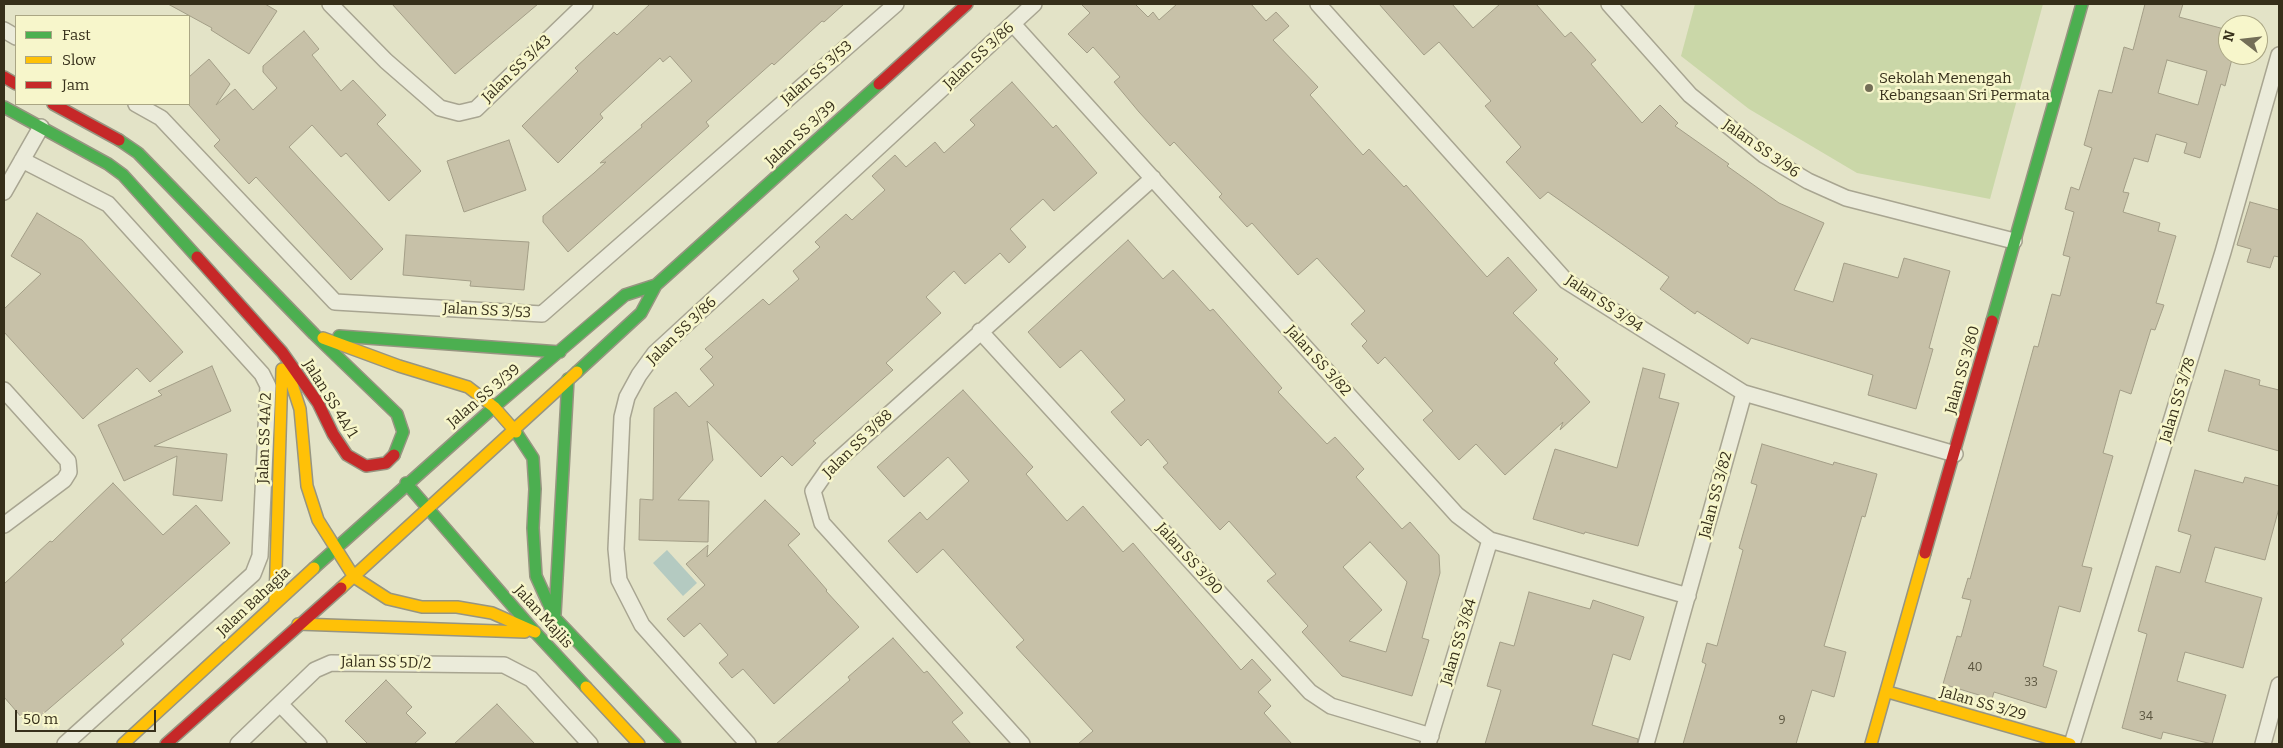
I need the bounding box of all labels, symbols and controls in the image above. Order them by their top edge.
legend [15,15,190,105]
north arrow [2218,15,2268,65]
street label: Jalan SS 3/86 [940,19,1018,93]
text: Fast [62,26,91,44]
text: N [2219,28,2239,44]
street label: Jalan SS 3/43 [479,32,555,106]
street label: Jalan SS 3/53 [778,37,856,109]
text: Slow [62,51,96,69]
place label: Sekolah Menengah Kebangsaan Sri Permata [1879,70,2050,105]
text: Jam [62,76,89,94]
marker: Sekolah Menengah Kebangsaan Sri Permata [1863,82,1875,94]
street label: Jalan SS 3/39 [762,97,840,171]
street label: Jalan SS 3/96 [1719,116,1803,182]
street label: Jalan SS 3/94 [1562,272,1646,336]
street label: Jalan SS 3/86 [643,293,721,369]
street label: Jalan SS 3/53 [443,300,531,322]
street label: Jalan SS 3/82 [1281,322,1355,400]
street label: Jalan SS 3/80 [1942,324,1984,416]
street label: Jalan SS 3/78 [2156,355,2200,445]
street label: Jalan SS 4A/1 [299,357,361,441]
street label: Jalan SS 3/39 [444,360,524,432]
street label: Jalan SS 4A/2 [254,392,276,484]
street label: Jalan SS 3/88 [819,406,897,482]
street label: Jalan SS 3/82 [1696,450,1736,540]
street label: Jalan SS 3/90 [1152,519,1226,599]
street label: Jalan Bahagia [214,564,294,640]
street label: Jalan Majlis [510,582,576,652]
street label: Jalan SS 3/84 [1437,596,1481,688]
street label: Jalan SS 5D/2 [341,653,431,673]
house number: 40 [1968,661,1982,675]
house number: 33 [2024,676,2038,690]
street label: Jalan SS 3/29 [1938,683,2028,725]
scale bar [18,700,159,732]
text: 50 m [23,710,58,728]
house number: 34 [2139,710,2153,724]
house number: 9 [1778,714,1786,728]

